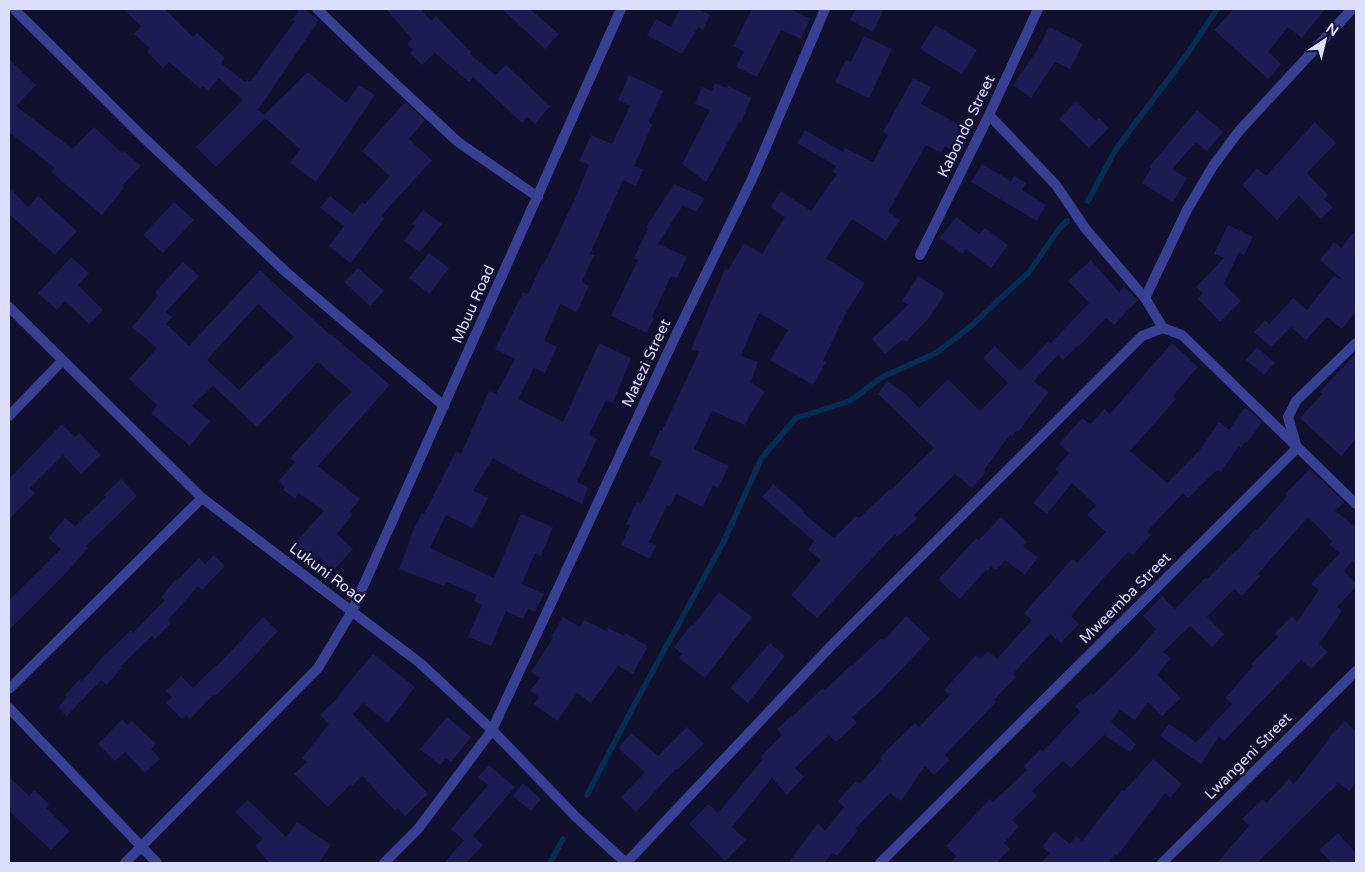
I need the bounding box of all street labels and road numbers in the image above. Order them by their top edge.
street label: Kabondo Street [933,72,999,180]
street label: Mbuu Road [448,262,498,346]
street label: Matezi Street [618,316,674,410]
street label: Lukuni Road [286,539,368,607]
street label: Mweemba Street [1076,548,1175,647]
street label: Lwangeni Street [1201,709,1295,803]

